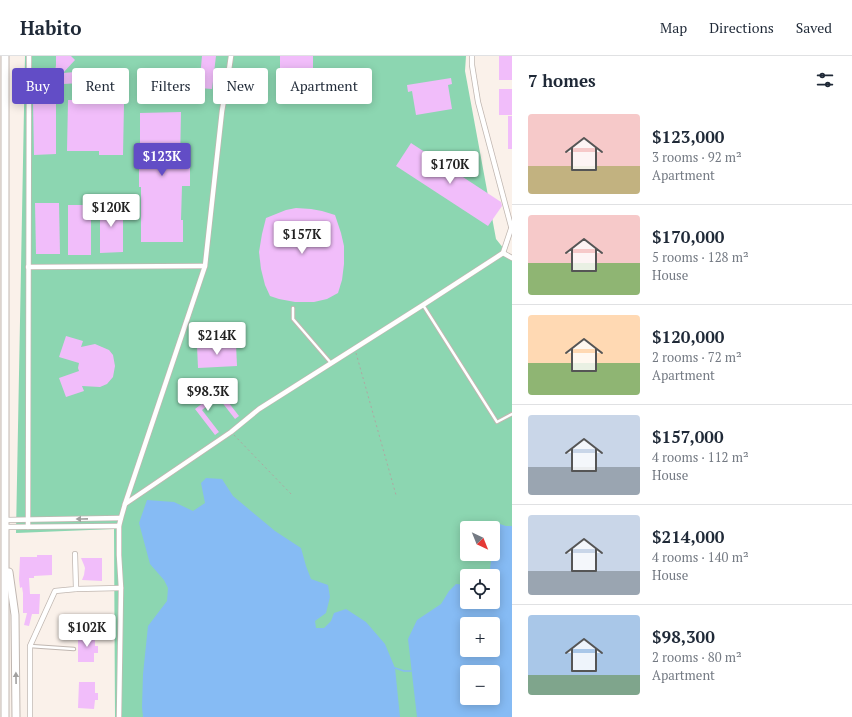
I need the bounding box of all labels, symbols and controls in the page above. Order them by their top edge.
text: Habito [20,15,82,40]
text: Map [660,18,687,37]
text: Directions [709,18,774,37]
text: Saved [796,18,832,37]
chip: Buy [12,68,64,104]
chip: Rent [72,68,129,104]
chip: Filters [137,68,205,104]
chip: New [213,68,268,104]
chip: Apartment [276,68,372,104]
text: 7 homes [528,69,596,92]
icon: filters [814,69,836,91]
text: $123,000 [652,125,724,148]
icon: home [560,130,608,178]
pin: $123K [134,143,190,177]
text: $123K [143,147,181,165]
text: 3 rooms · 92 m² [652,148,742,166]
pin: $170K [422,151,478,185]
text: $170K [431,155,469,173]
text: Apartment [652,166,715,184]
pin: $120K [83,194,139,228]
text: $120K [92,198,130,216]
pin: $157K [274,221,330,255]
text: $157K [283,225,321,243]
text: $170,000 [652,225,724,248]
icon: home [560,231,608,279]
text: 5 rooms · 128 m² [652,248,749,266]
text: House [652,266,688,284]
pin: $214K [189,322,245,356]
text: $120,000 [652,325,724,348]
text: $214K [198,326,236,344]
icon: home [560,331,608,379]
text: 2 rooms · 72 m² [652,348,742,366]
text: Apartment [652,366,715,384]
pin: $98.3K [175,378,241,412]
text: $98.3K [187,382,229,400]
text: $157,000 [652,425,724,448]
icon: home [560,431,608,479]
text: 4 rooms · 112 m² [652,448,749,466]
text: House [652,466,688,484]
one-way arrow [75,516,88,522]
north arrow [460,521,500,561]
map controls [460,521,500,705]
text: $214,000 [652,525,724,548]
icon: home [560,531,608,579]
text: 4 rooms · 140 m² [652,548,749,566]
text: House [652,566,688,584]
button: locate [460,569,500,609]
pin: $102K [59,614,115,648]
button: + [460,617,500,657]
text: $102K [68,618,106,636]
text: $98,300 [652,625,715,648]
icon: home [560,631,608,679]
text: 2 rooms · 80 m² [652,648,742,666]
button: − [460,665,500,705]
text: Apartment [652,666,715,684]
one-way arrow [12,672,19,684]

